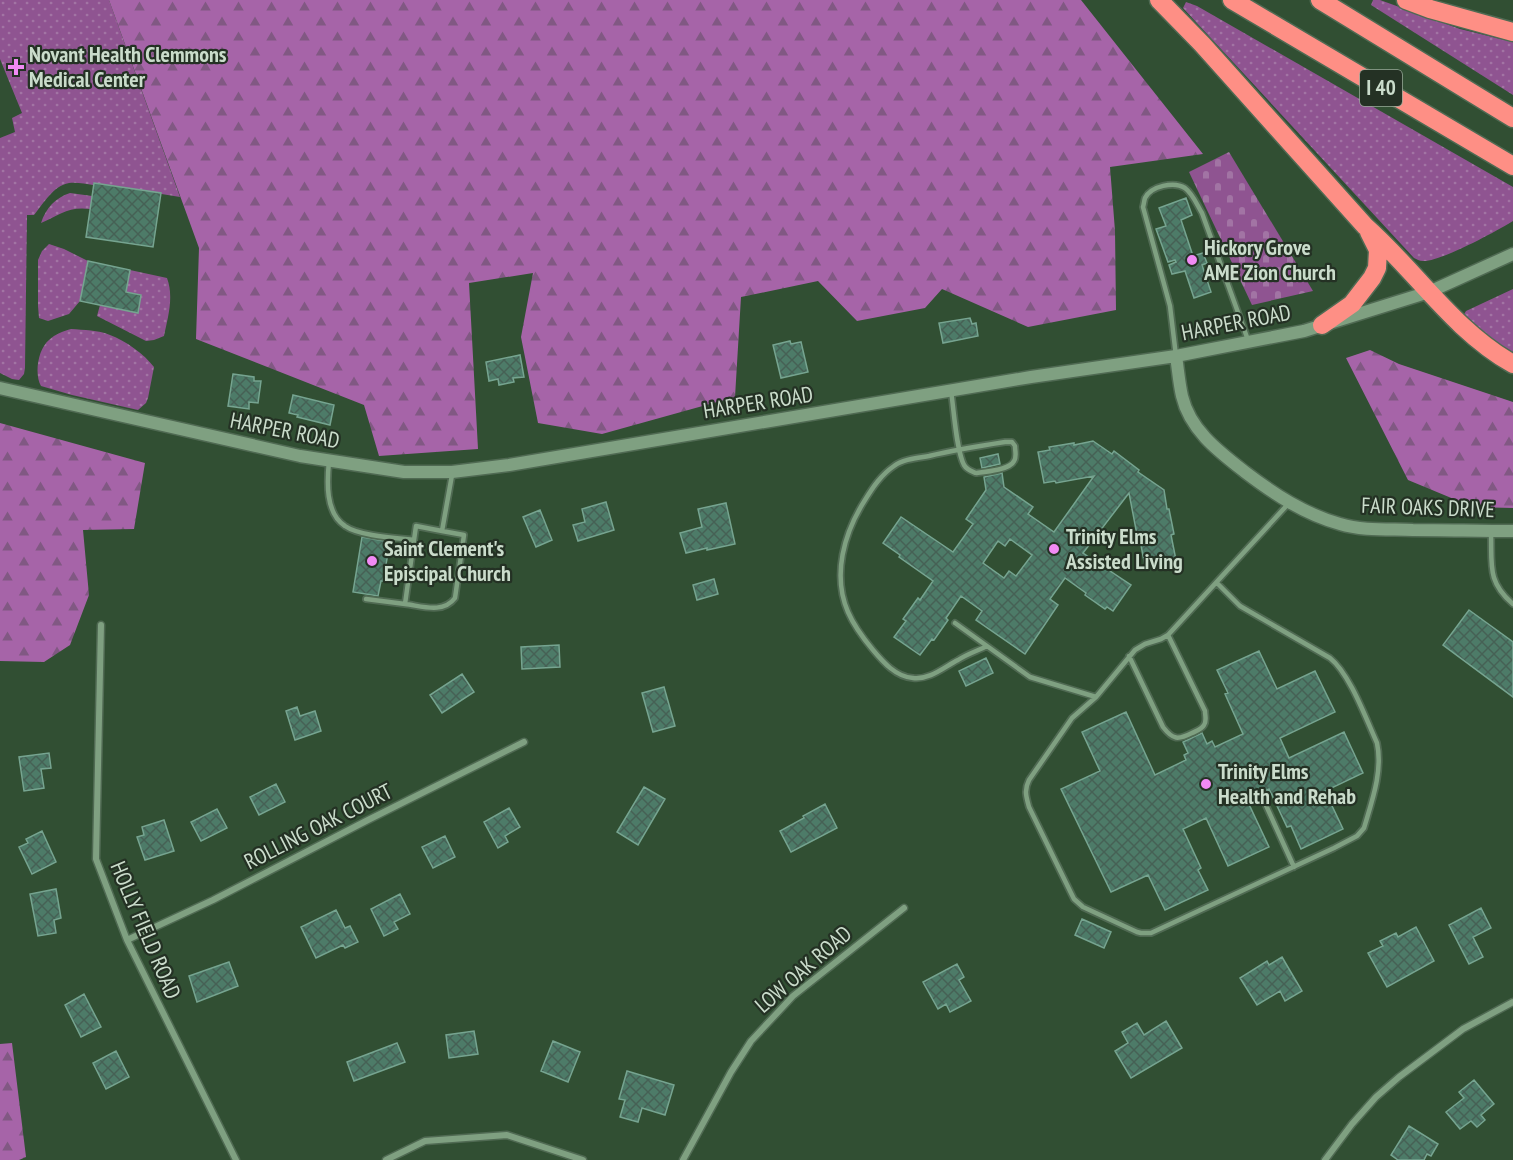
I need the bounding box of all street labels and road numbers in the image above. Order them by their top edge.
road number: I 40 [1360,70,1402,106]
street label: HARPER ROAD [1179,298,1293,346]
street label: HARPER ROAD [701,380,815,424]
street label: HARPER ROAD [228,406,342,454]
street label: FAIR OAKS DRIVE [1361,491,1495,523]
street label: ROLLING OAK COURT [239,777,397,875]
street label: HOLLY FIELD ROAD [104,857,188,1003]
street label: LOW OAK ROAD [749,919,857,1019]

